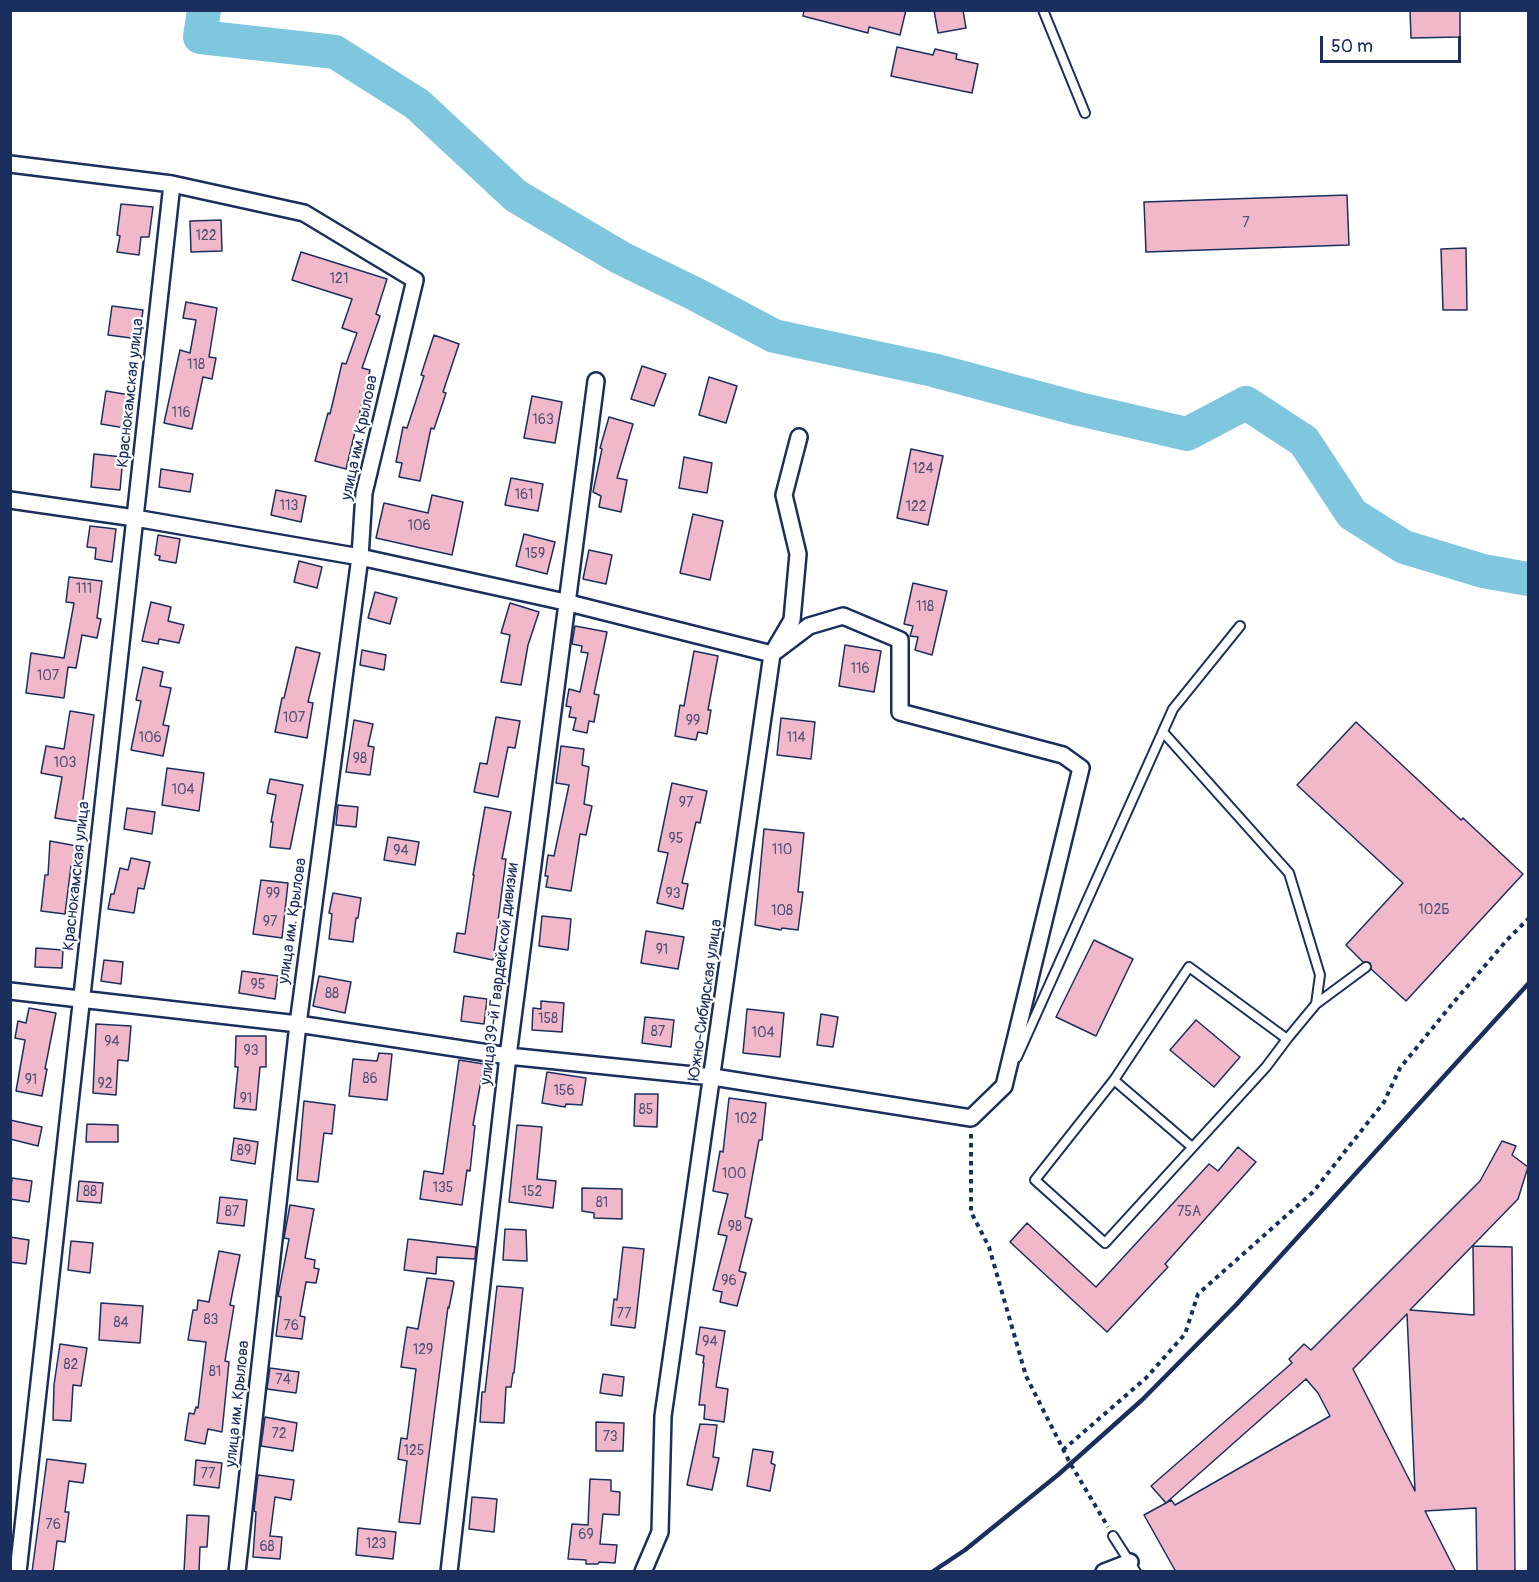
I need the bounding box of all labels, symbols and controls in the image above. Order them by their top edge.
scale bar [1323,24,1464,62]
text: 50 m [1331,35,1373,58]
house number: 7 [1242,215,1250,231]
house number: 122 [195,228,217,244]
house number: 121 [330,271,348,287]
street label: Краснокамская улица [114,318,148,468]
house number: 118 [187,357,205,373]
street label: улица им. Крылова [337,374,383,502]
house number: 116 [171,405,191,421]
house number: 163 [532,412,554,428]
house number: 124 [912,461,934,477]
house number: 161 [514,487,534,503]
house number: 113 [280,498,298,514]
house number: 122 [905,499,927,515]
house number: 106 [407,518,431,534]
house number: 159 [525,546,545,562]
house number: 111 [76,581,92,597]
house number: 118 [916,599,934,615]
house number: 116 [850,661,870,677]
house number: 107 [37,668,59,684]
house number: 107 [283,710,305,726]
house number: 99 [686,713,700,729]
house number: 106 [138,730,162,746]
house number: 114 [786,730,806,746]
house number: 98 [353,751,367,767]
house number: 103 [54,755,76,771]
house number: 104 [171,782,195,798]
house number: 97 [679,795,693,811]
street label: Краснокамская улица [60,801,94,951]
house number: 95 [669,831,683,847]
house number: 110 [772,842,792,858]
house number: 94 [393,843,409,859]
street label: улица им. Крылова [275,857,311,985]
street label: улица 39-й Гвардейской дивизии [477,862,523,1086]
house number: 99 [266,886,280,902]
house number: 93 [665,886,681,902]
house number: 102Б [1418,902,1450,918]
house number: 108 [771,903,793,919]
house number: 97 [263,914,277,930]
street label: Южно-Сибирская улица [685,918,727,1082]
house number: 91 [656,942,668,958]
house number: 95 [251,977,265,993]
house number: 88 [325,986,339,1002]
house number: 158 [538,1011,558,1027]
house number: 87 [651,1024,665,1040]
house number: 104 [751,1025,775,1041]
house number: 94 [104,1034,120,1050]
house number: 93 [243,1043,259,1059]
house number: 86 [362,1071,378,1087]
house number: 91 [25,1072,37,1088]
house number: 92 [97,1076,113,1092]
house number: 156 [553,1083,575,1099]
house number: 91 [240,1091,252,1107]
house number: 85 [639,1102,653,1118]
house number: 102 [735,1111,757,1127]
house number: 89 [237,1143,251,1159]
house number: 100 [722,1166,746,1182]
house number: 135 [433,1180,453,1196]
house number: 88 [83,1184,97,1200]
house number: 152 [522,1184,542,1200]
house number: 81 [596,1195,608,1211]
house number: 87 [225,1204,239,1220]
house number: 75А [1177,1204,1201,1220]
house number: 98 [728,1219,742,1235]
house number: 96 [721,1273,737,1289]
house number: 77 [617,1306,631,1322]
house number: 83 [204,1312,218,1328]
house number: 84 [113,1315,129,1331]
house number: 76 [283,1318,299,1334]
house number: 94 [702,1334,718,1350]
street label: улица им. Крылова [222,1340,254,1468]
house number: 129 [413,1342,433,1358]
house number: 82 [64,1357,78,1373]
house number: 81 [209,1364,221,1380]
house number: 74 [275,1372,291,1388]
house number: 72 [271,1426,287,1442]
house number: 73 [602,1429,618,1445]
house number: 125 [404,1443,424,1459]
house number: 77 [201,1466,215,1482]
house number: 76 [45,1517,61,1533]
house number: 69 [578,1527,594,1543]
house number: 123 [366,1536,386,1552]
house number: 68 [259,1539,275,1555]

